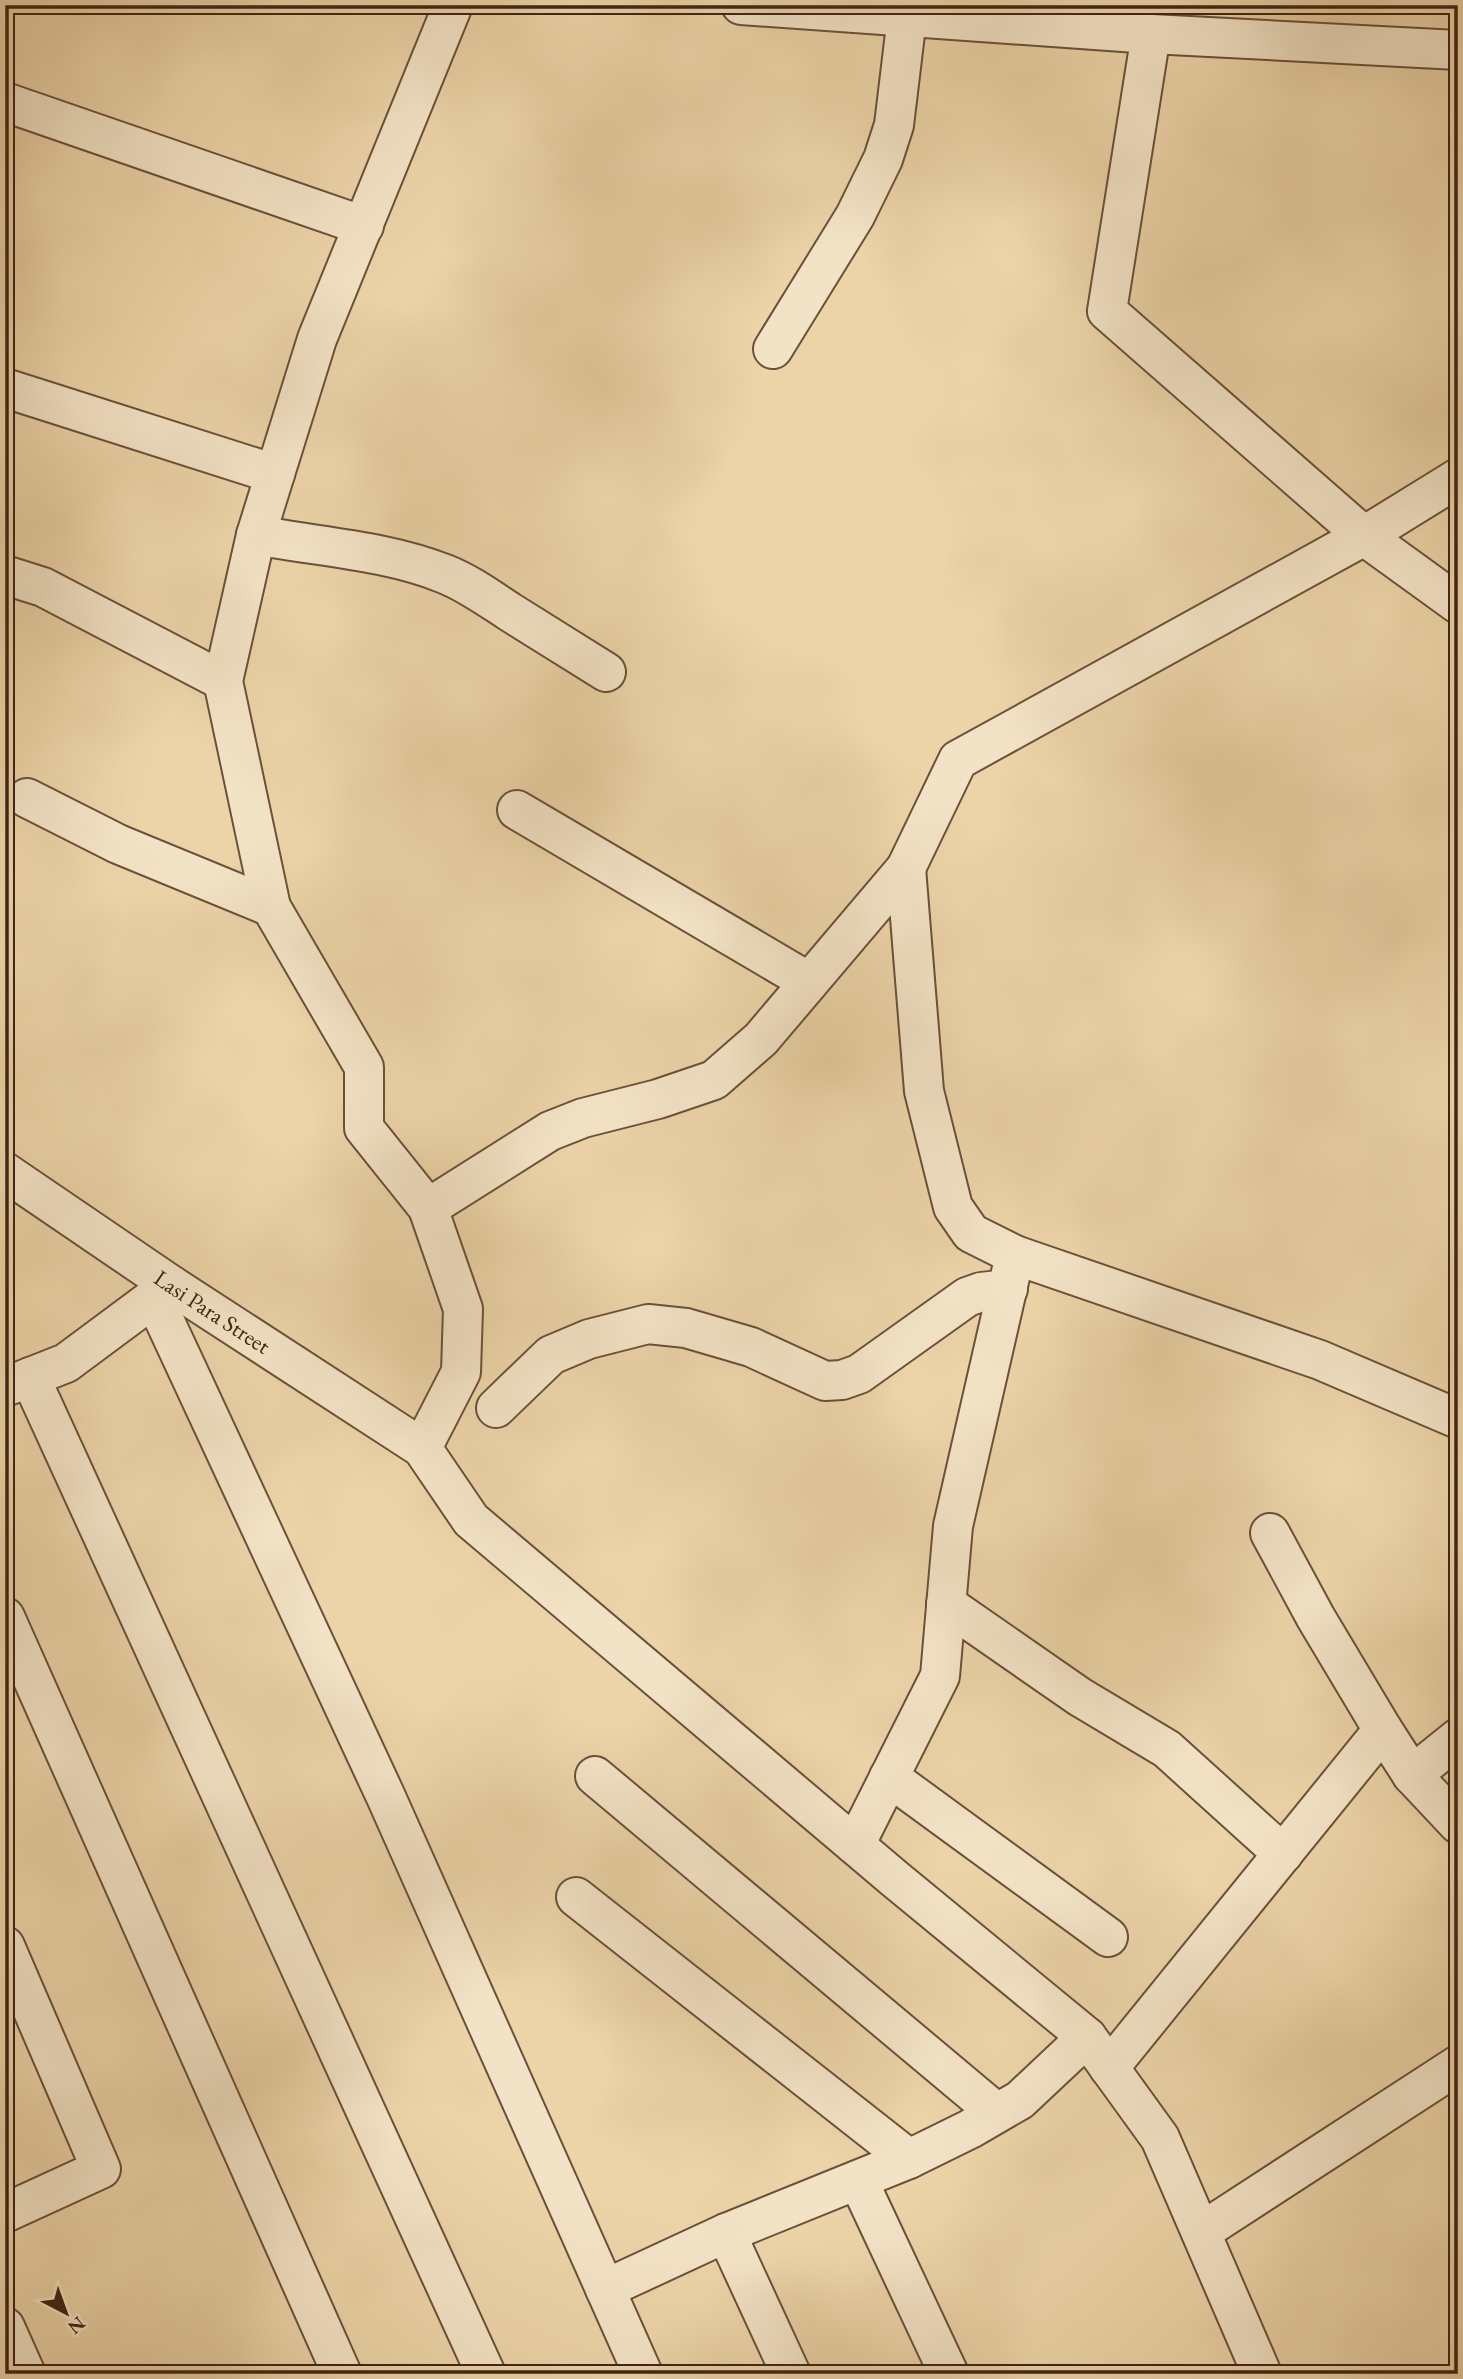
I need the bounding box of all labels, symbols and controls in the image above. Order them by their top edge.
street label: Lasi Para Street [148,1263,277,1361]
north arrow [32,2278,102,2348]
text: N [62,2311,91,2340]

